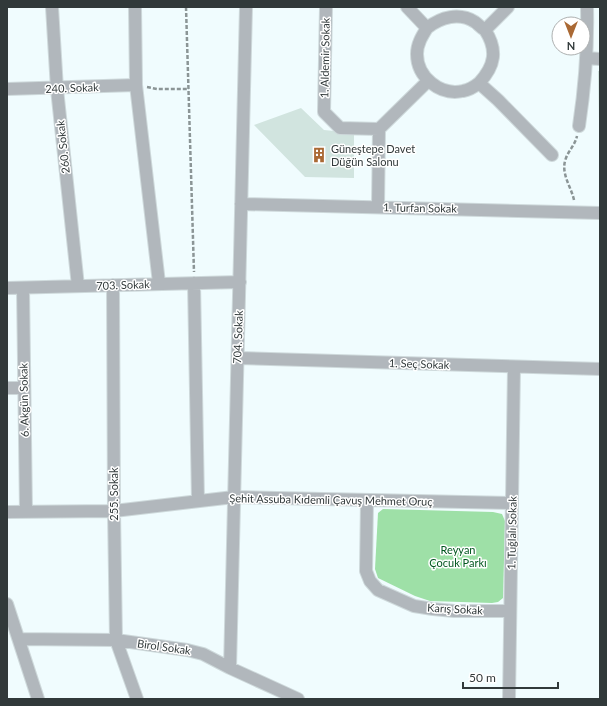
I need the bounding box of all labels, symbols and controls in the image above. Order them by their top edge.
north arrow [551,16,591,56]
street label: 1. Aldemir Sokak [317,17,332,98]
text: N [567,40,575,53]
street label: 240. Sokak [45,80,99,95]
street label: 260. Sokak [53,119,72,174]
place label: Güneştepe Davet Düğün Salonu [331,142,415,168]
building icon: Güneştepe Davet Düğün Salonu [310,146,328,164]
street label: 1. Turfan Sokak [383,200,458,215]
street label: 703. Sokak [96,277,150,292]
street label: 704. Sokak [230,310,245,364]
street label: 1. Seç Sokak [389,356,450,371]
street label: 6. Akgün Sokak [16,362,31,437]
street label: 255. Sokak [107,467,120,521]
street label: Şehit Assuba Kıdemli Çavuş Mehmet Oruç [229,491,433,508]
street label: 1. Tuğlalı Sokak [504,496,519,570]
park label: Reyyan Çocuk Parkı [429,543,487,569]
street label: Karış Sokak [427,601,484,616]
street label: Birol Sokak [136,636,192,657]
scale bar [463,664,558,690]
text: 50 m [469,670,496,685]

